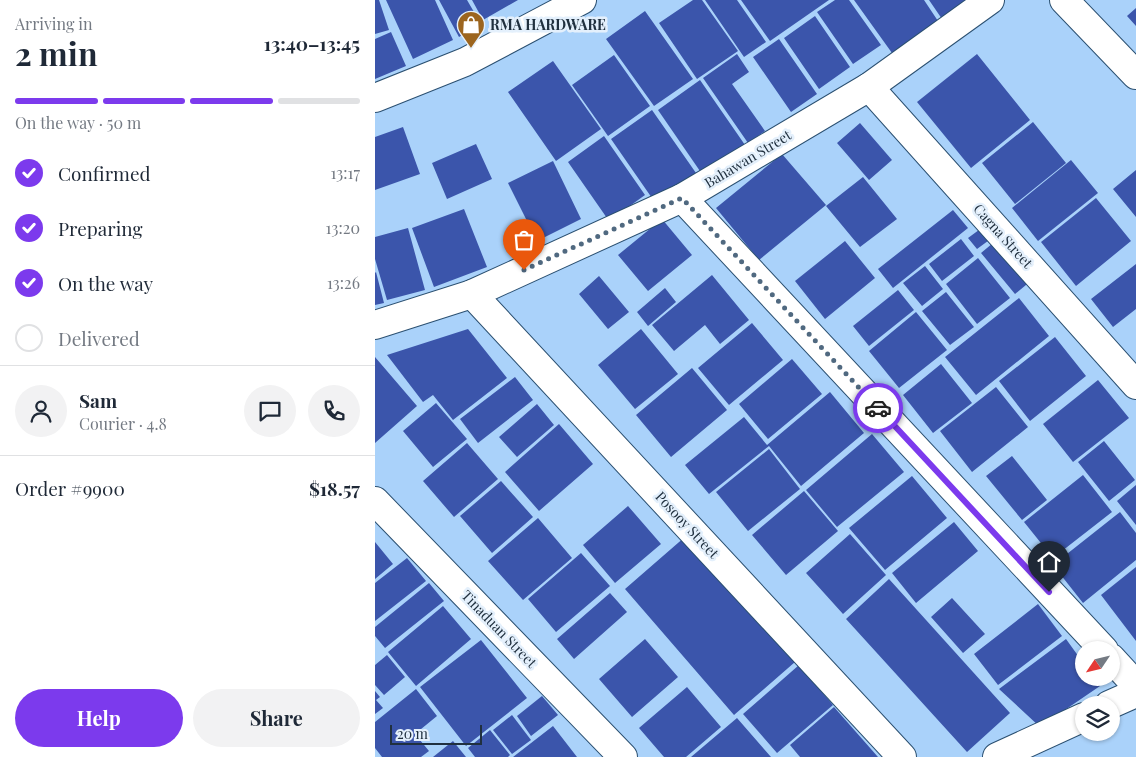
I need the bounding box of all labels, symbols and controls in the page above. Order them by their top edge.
shop icon: RMA HARDWARE [456,10,486,49]
text: Arriving in [15,13,93,34]
place label: RMA HARDWARE [490,15,606,34]
text: 13:40–13:45 [264,30,360,56]
text: 2 min [15,31,98,74]
text: On the way · 50 m [15,112,141,133]
street label: Bahawan Street [701,125,795,192]
icon: check [15,159,43,187]
text: Confirmed [58,160,151,186]
text: 13:17 [330,162,360,183]
street label: Cagna Street [969,199,1038,273]
icon: check [15,214,43,242]
text: Preparing [58,215,143,241]
text: 13:20 [326,217,360,238]
pin [503,219,545,270]
icon: bag [510,226,538,254]
icon: check [15,269,43,297]
text: On the way [58,270,153,296]
text: 13:26 [327,272,360,293]
text: Delivered [58,325,140,351]
courier [853,383,903,433]
button: person [15,385,67,437]
button: chat [244,385,296,437]
button: phone [308,385,360,437]
text: Sam [79,387,117,413]
icon: car [864,394,892,422]
text: Courier · 4.8 [79,413,167,434]
text: Order #9900 [15,475,125,501]
text: $18.57 [309,475,360,501]
street label: Posooy Street [651,487,724,563]
pin [1028,541,1070,592]
icon: home [1035,548,1063,576]
street label: Tinaduan Street [458,586,542,672]
north arrow [1075,641,1120,686]
map controls [1075,641,1120,741]
button: Help [15,689,183,747]
button: Share [193,689,360,747]
button: layers [1075,696,1120,741]
scale bar [390,722,483,745]
text: 20 m [397,724,428,743]

